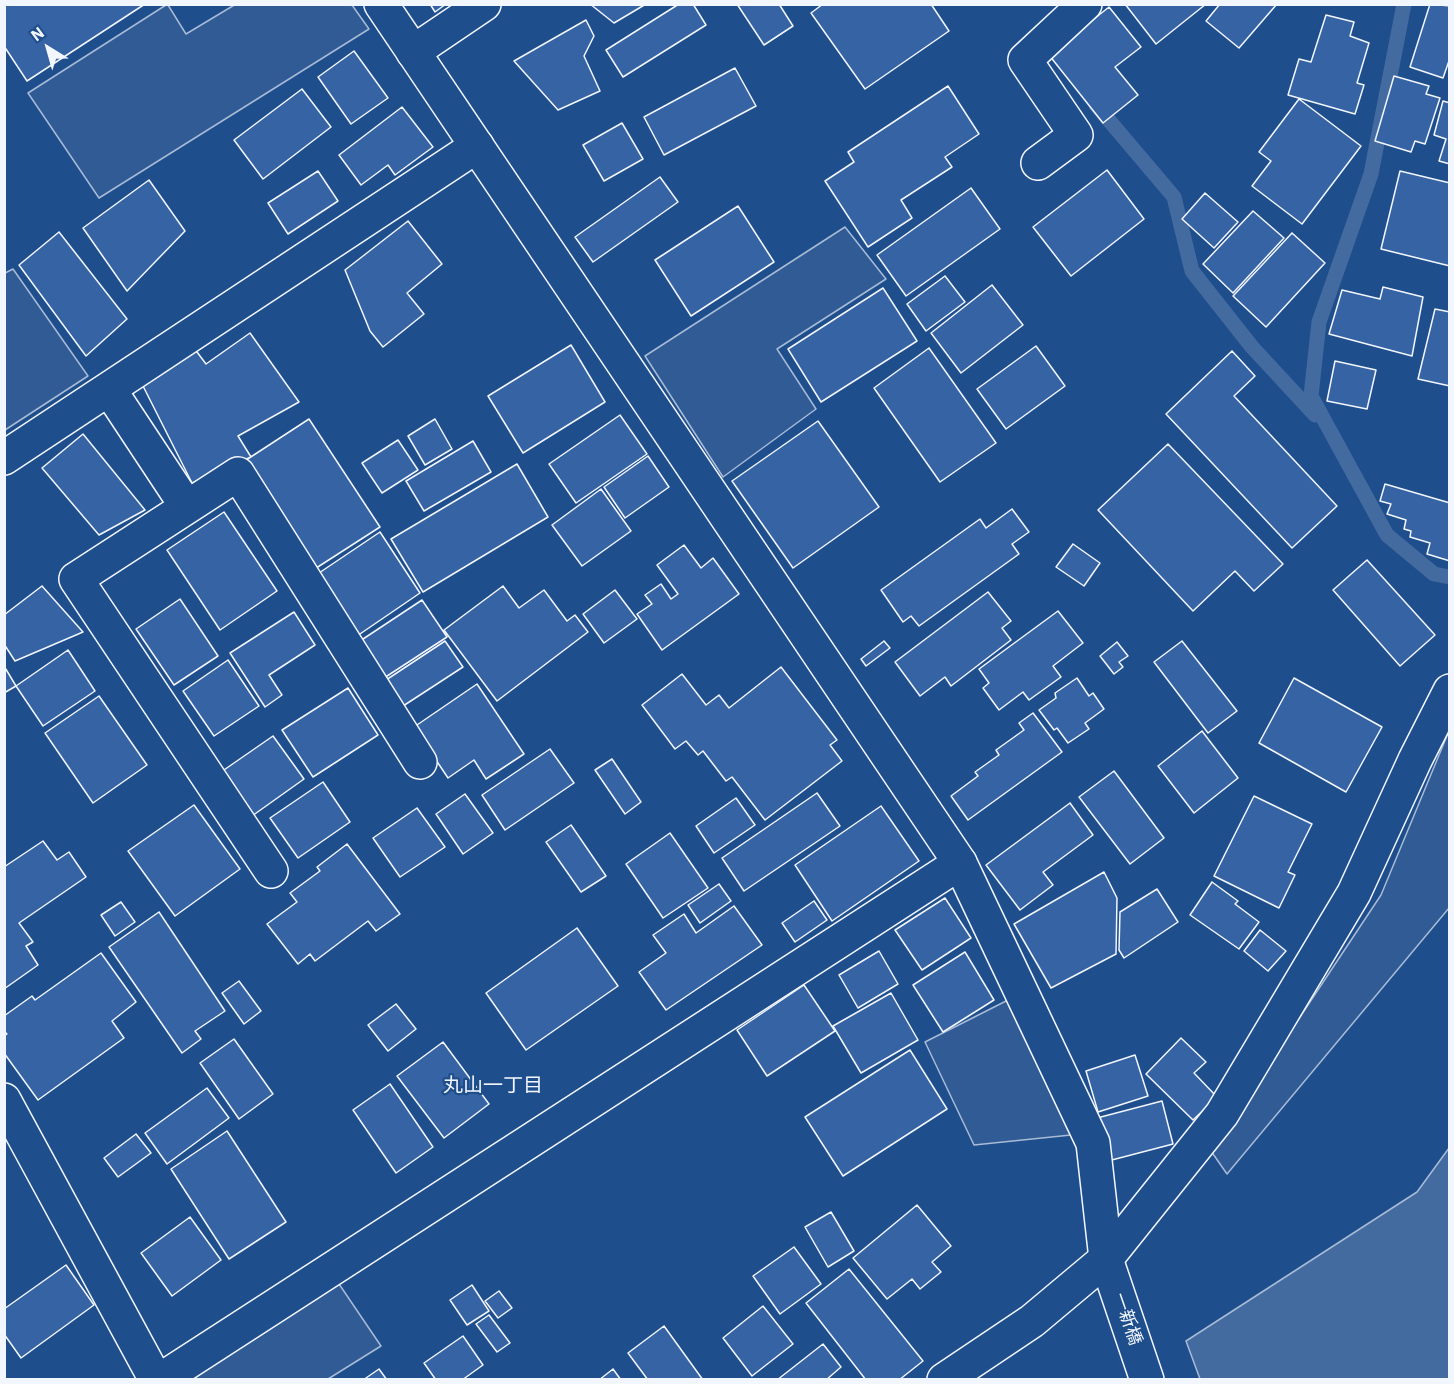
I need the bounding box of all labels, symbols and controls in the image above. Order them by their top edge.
north arrow [18,18,78,78]
text: N [27,22,48,45]
district label: 丸山一丁目 [443,1074,543,1098]
street label: 一新橋 [1108,1290,1146,1348]

